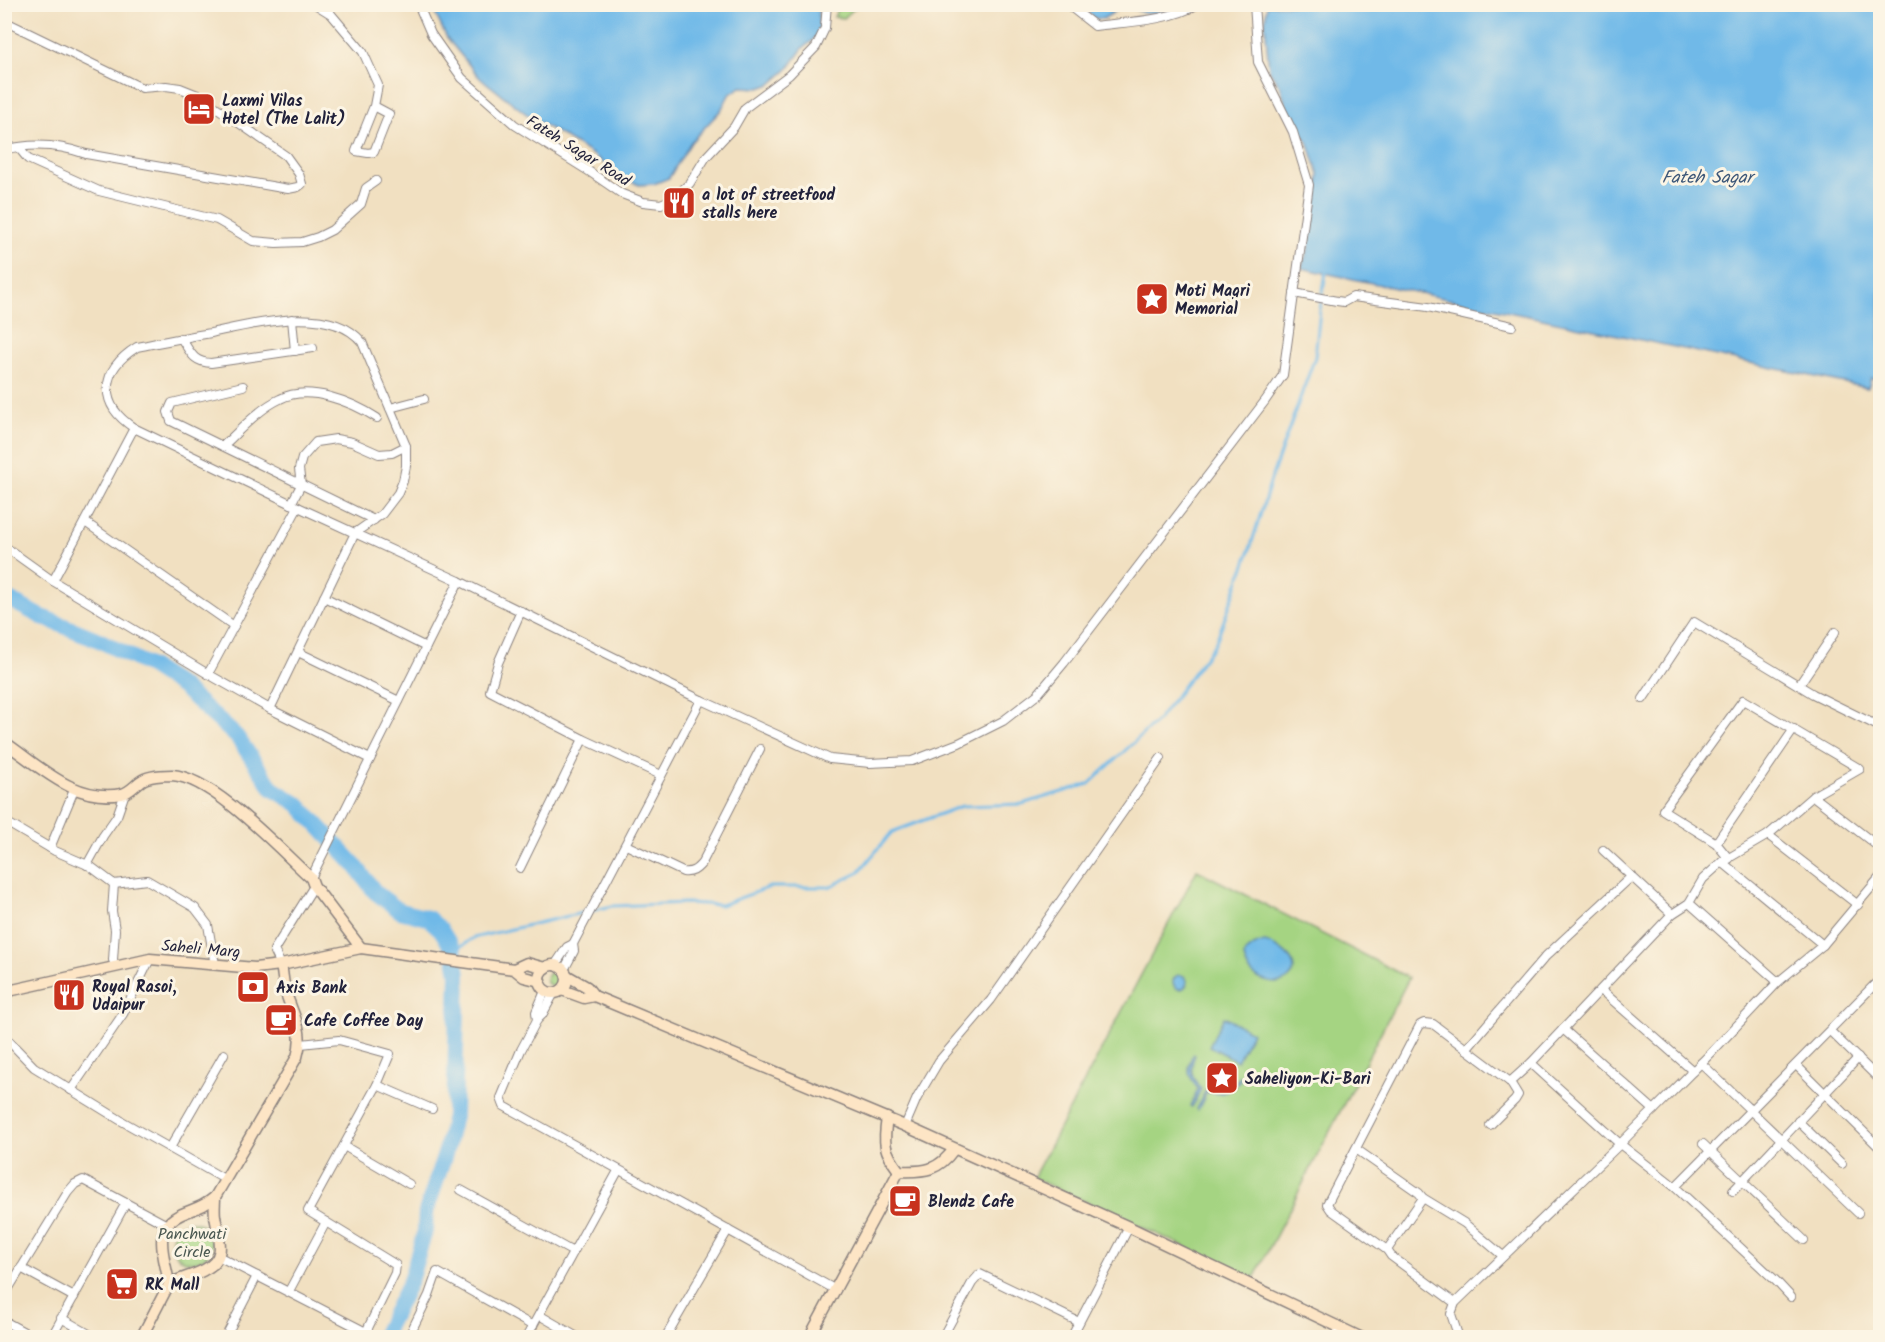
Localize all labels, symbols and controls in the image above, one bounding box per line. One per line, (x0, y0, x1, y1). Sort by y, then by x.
place label: Laxmi Vilas Hotel (The Lalit) (222, 89, 346, 132)
hotel icon: Laxmi Vilas Hotel (The Lalit) (181, 91, 217, 127)
street label: Fateh Sagar Road (521, 109, 636, 194)
water label: Fateh Sagar (1662, 164, 1756, 193)
place label: a lot of streetfood stalls here (702, 183, 836, 226)
restaurant icon: a lot of streetfood stalls here (661, 185, 697, 221)
place label: Moti Magri Memorial (1175, 279, 1251, 322)
place icon: Moti Magri Memorial (1134, 281, 1170, 317)
street label: Saheli Marg (160, 934, 241, 965)
bank icon: Axis Bank (235, 969, 271, 1005)
place label: Royal Rasoi, Udaipur (92, 975, 177, 1018)
place label: Axis Bank (276, 976, 347, 1001)
restaurant icon: Royal Rasoi, Udaipur (51, 977, 87, 1013)
cafe icon: Cafe Coffee Day (263, 1002, 299, 1038)
place label: Cafe Coffee Day (304, 1009, 424, 1034)
place icon: Saheliyon-Ki-Bari (1204, 1060, 1240, 1096)
place label: Saheliyon-Ki-Bari (1245, 1067, 1371, 1092)
cafe icon: Blendz Cafe (887, 1183, 923, 1219)
place label: Blendz Cafe (928, 1190, 1014, 1215)
park label: Panchwati Circle (158, 1222, 228, 1265)
supermarket icon: RK Mall (104, 1266, 140, 1302)
place label: RK Mall (145, 1273, 200, 1298)

